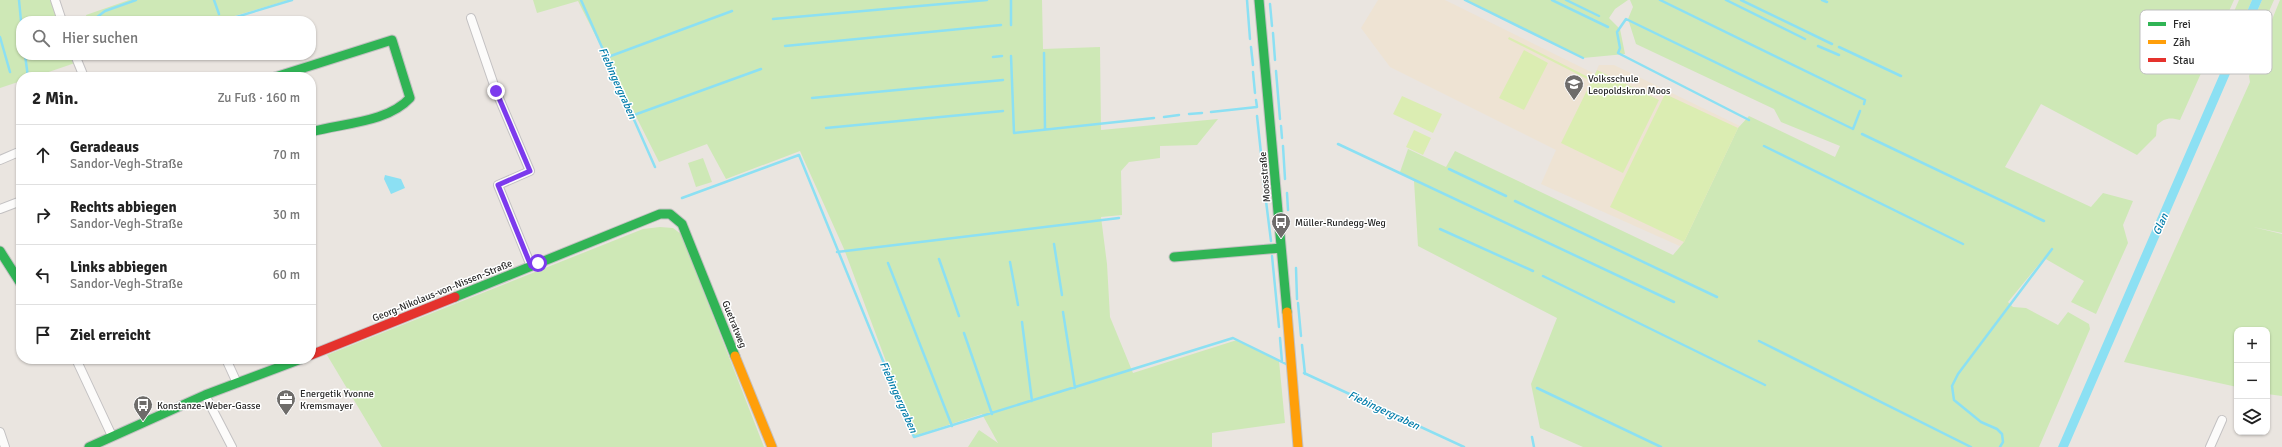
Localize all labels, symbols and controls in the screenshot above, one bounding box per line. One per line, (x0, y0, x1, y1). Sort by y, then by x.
legend (2140, 10, 2272, 74)
search box (16, 16, 316, 60)
text: Frei (2173, 18, 2191, 31)
icon: search (30, 27, 52, 49)
text: Hier suchen (62, 29, 138, 47)
text: Zäh (2173, 36, 2191, 49)
water label: Fiebingergraben (596, 45, 640, 122)
text: Stau (2173, 54, 2195, 67)
school or university icon: Volksschule Leopoldskron Moos (1563, 73, 1585, 101)
place label: Volksschule Leopoldskron Moos (1588, 73, 1671, 97)
route end (487, 82, 505, 100)
text: 2 Min. (32, 88, 78, 109)
text: Zu Fuß · 160 m (217, 90, 300, 106)
text: Geradeaus (70, 138, 139, 156)
icon: ahead (32, 144, 54, 166)
text: 70 m (273, 147, 300, 163)
street label: Moosstraße (1257, 151, 1273, 203)
text: Sandor-Vegh-Straße (70, 156, 183, 172)
text: Rechts abbiegen (70, 198, 177, 216)
icon: right (32, 204, 54, 226)
text: 30 m (273, 207, 300, 223)
bus stop icon: Müller-Rundegg-Weg (1270, 211, 1292, 239)
water label: Glan (2150, 211, 2171, 237)
text: Sandor-Vegh-Straße (70, 216, 183, 232)
place label: Müller-Rundegg-Weg (1295, 217, 1386, 229)
route start (529, 254, 547, 272)
street label: Georg-Nikolaus-von-Nissen-Straße (371, 257, 514, 325)
text: Links abbiegen (70, 258, 167, 276)
icon: left (32, 264, 54, 286)
text: 60 m (273, 267, 300, 283)
text: Sandor-Vegh-Straße (70, 276, 183, 292)
street label: Guetratweg (719, 299, 749, 350)
icon: arrive (32, 324, 54, 346)
text: Ziel erreicht (70, 326, 151, 344)
map controls (2234, 327, 2270, 435)
button: + (2234, 327, 2270, 363)
water label: Fiebingergraben (877, 359, 921, 436)
button: − (2234, 363, 2270, 399)
office icon: Energetik Yvonne Kremsmayer (275, 388, 297, 416)
place label: Energetik Yvonne Kremsmayer (300, 388, 374, 412)
water label: Fiebingergraben (1346, 388, 1422, 433)
bus stop icon: Konstanze-Weber-Gasse (132, 394, 154, 422)
button: layers (2234, 399, 2270, 435)
place label: Konstanze-Weber-Gasse (157, 400, 261, 412)

